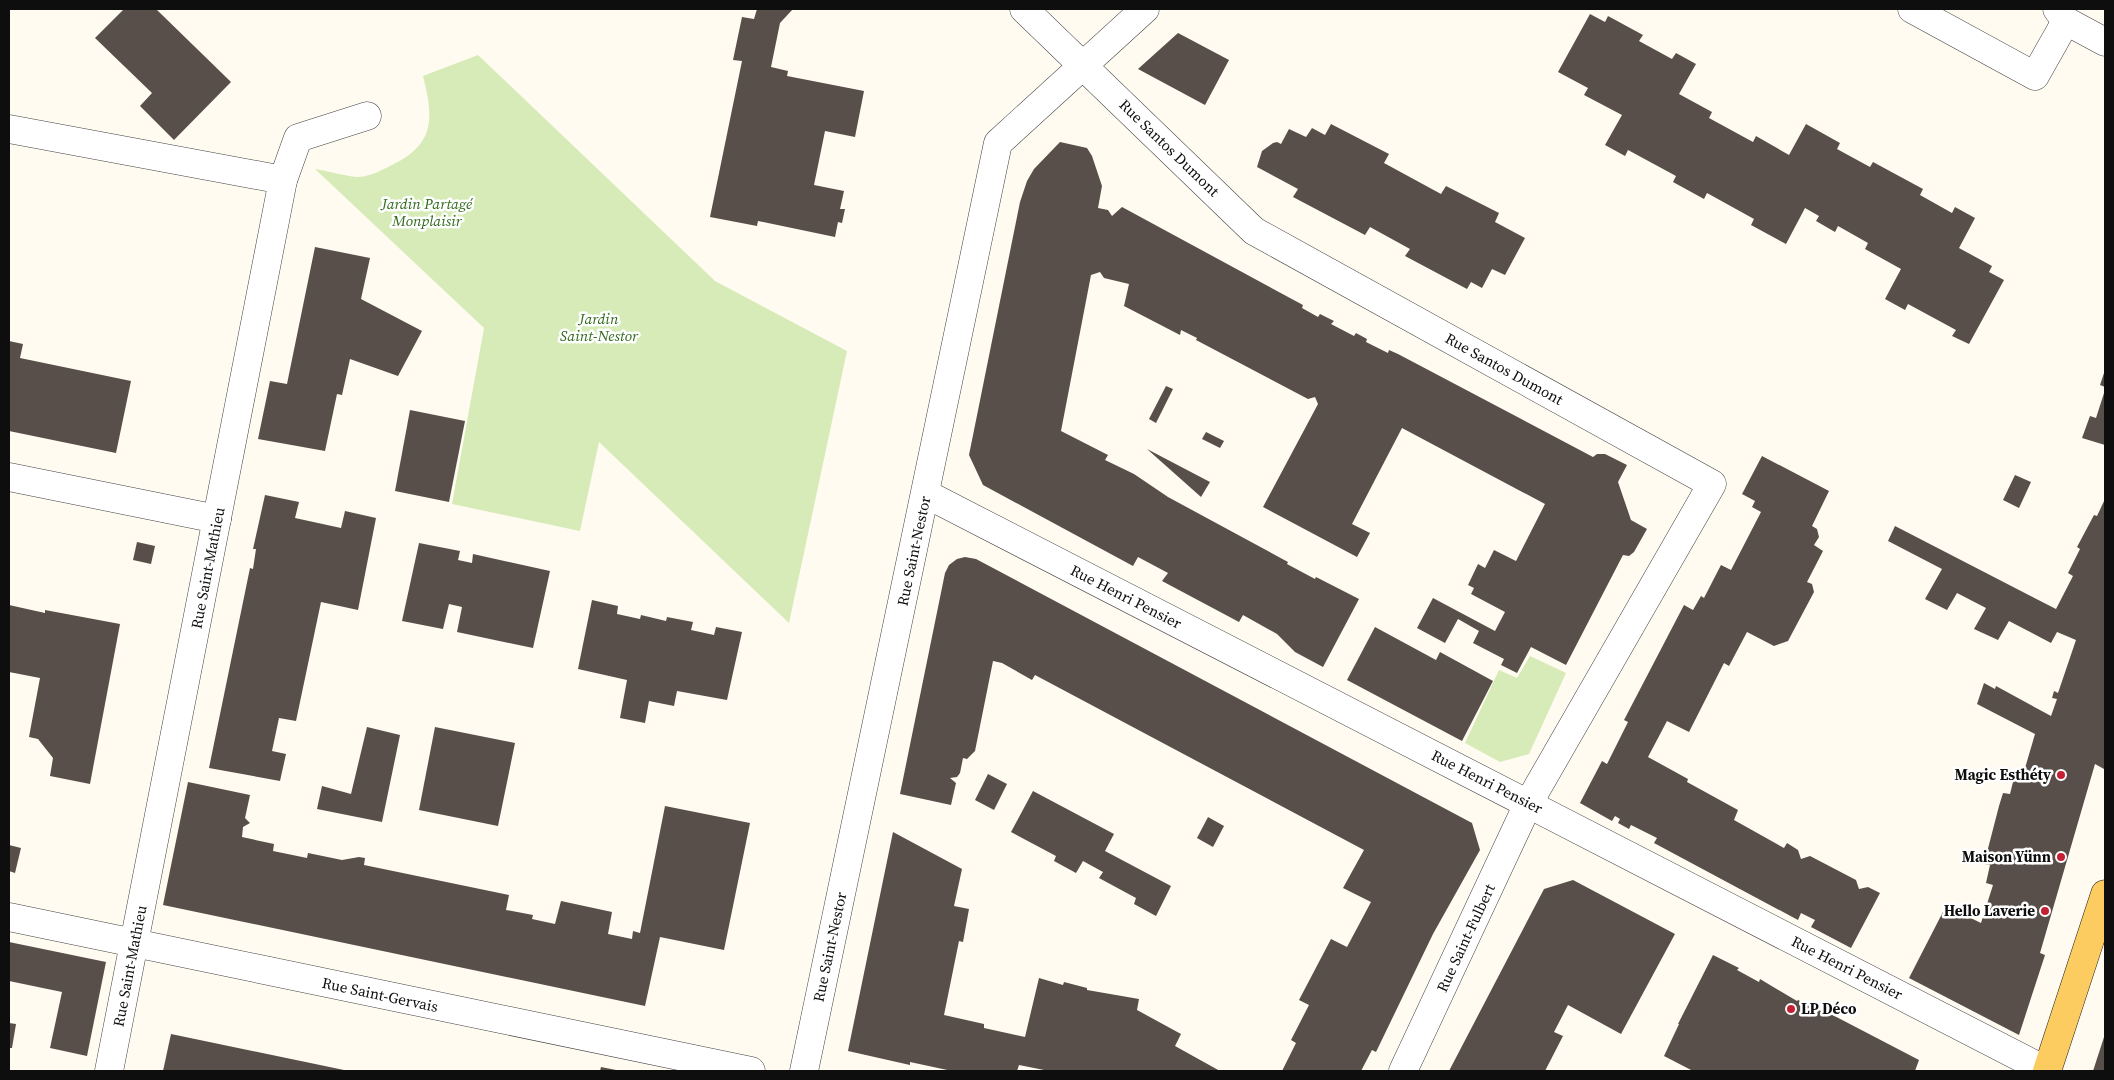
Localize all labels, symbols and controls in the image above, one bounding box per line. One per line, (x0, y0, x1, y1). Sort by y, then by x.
street label: Rue Santos Dumont (1115, 94, 1224, 201)
park label: Jardin Partagé Monplaisir (380, 193, 473, 231)
park label: Jardin Saint-Nestor (560, 308, 639, 346)
street label: Rue Santos Dumont (1442, 327, 1567, 410)
street label: Rue Saint-Nestor (892, 493, 936, 608)
street label: Rue Saint-Mathieu (185, 505, 230, 630)
street label: Rue Henri Pensier (1067, 559, 1186, 634)
street label: Rue Henri Pensier (1428, 744, 1547, 819)
place label: Magic Esthéty (1955, 764, 2051, 785)
marker: Magic Esthéty (2055, 769, 2067, 781)
place label: Maison Yünn (1962, 846, 2051, 867)
marker: Maison Yünn (2055, 851, 2067, 863)
street label: Rue Saint-Fulbert (1431, 880, 1500, 995)
street label: Rue Saint-Nestor (808, 889, 852, 1004)
place label: Hello Laverie (1944, 900, 2035, 921)
street label: Rue Saint-Mathieu (107, 903, 152, 1028)
marker: Hello Laverie (2039, 905, 2051, 917)
street label: Rue Henri Pensier (1788, 930, 1907, 1005)
street label: Rue Saint-Gervais (320, 972, 440, 1017)
place label: LP Déco (1801, 998, 1857, 1019)
marker: LP Déco (1785, 1003, 1797, 1015)

